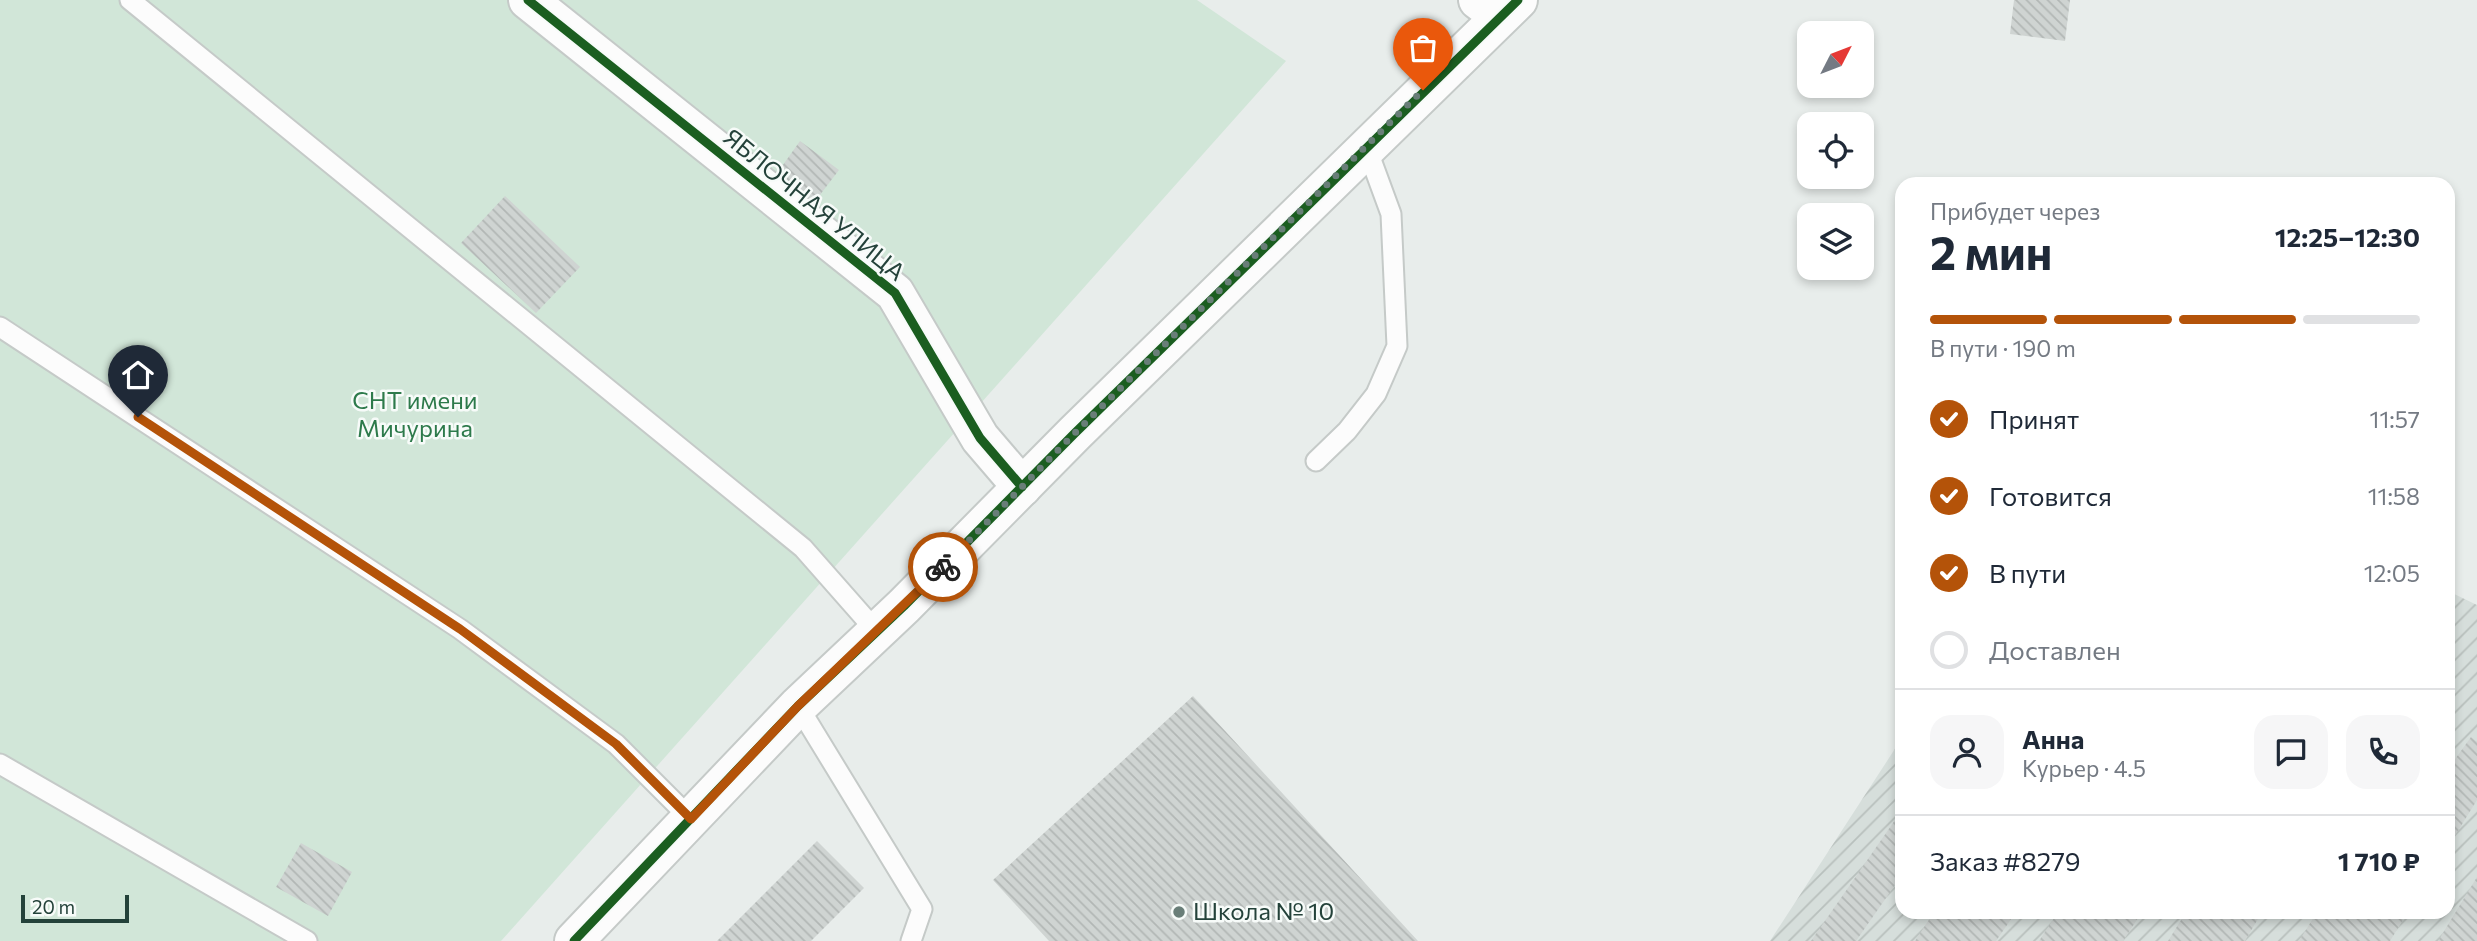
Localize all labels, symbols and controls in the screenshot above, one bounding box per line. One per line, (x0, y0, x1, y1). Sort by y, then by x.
pin (1393, 18, 1453, 90)
north arrow (1797, 21, 1874, 98)
map controls (1797, 21, 1874, 280)
icon: bag (1404, 29, 1442, 67)
button: locate (1797, 112, 1874, 189)
street label: ЯБЛОЧНАЯ УЛИЦА (718, 122, 912, 286)
text: Прибудет через (1930, 197, 2100, 225)
button: layers (1797, 203, 1874, 280)
text: 12:25–12:30 (2275, 221, 2420, 252)
text: 2 мин (1930, 223, 2052, 279)
text: В пути · 190 m (1930, 334, 2076, 362)
pin (108, 345, 168, 417)
icon: home (119, 356, 157, 394)
park label: СНТ имени Мичурина (352, 385, 478, 442)
icon: check (1930, 400, 1968, 438)
text: Принят (1989, 403, 2079, 434)
text: 11:57 (2370, 405, 2420, 433)
icon: check (1930, 477, 1968, 515)
text: Готовится (1989, 480, 2112, 511)
text: 11:58 (2368, 482, 2420, 510)
courier (908, 532, 978, 602)
icon: bike (924, 548, 962, 586)
icon: check (1930, 554, 1968, 592)
text: В пути (1989, 557, 2066, 588)
text: 12:05 (2364, 559, 2420, 587)
text: Доставлен (1989, 634, 2121, 665)
button: person (1930, 715, 2004, 789)
button: chat (2254, 715, 2328, 789)
button: phone (2346, 715, 2420, 789)
text: Анна (2022, 723, 2084, 754)
text: Курьер · 4.5 (2022, 754, 2146, 782)
text: Заказ #8279 (1930, 845, 2081, 876)
text: 1 710 ₽ (2338, 845, 2420, 876)
scale bar (21, 892, 130, 924)
text: 20 m (32, 895, 75, 918)
place label: Школа № 10 (1193, 896, 1334, 925)
marker: Школа № 10 (1171, 904, 1187, 920)

